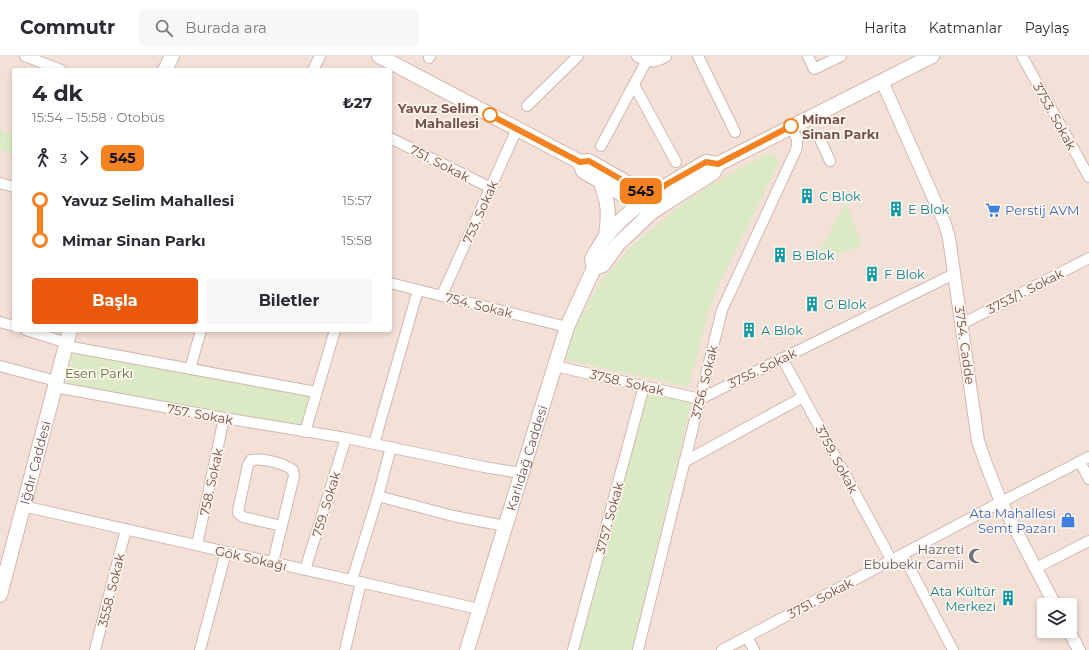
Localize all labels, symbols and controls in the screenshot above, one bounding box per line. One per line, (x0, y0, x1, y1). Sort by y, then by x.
search box (139, 10, 419, 46)
text: Commutr (20, 16, 115, 39)
icon: search (153, 17, 175, 39)
text: Burada ara (185, 18, 267, 37)
text: Harita (864, 19, 907, 37)
text: Katmanlar (929, 19, 1003, 37)
text: Paylaş (1025, 19, 1069, 37)
street label: 3753. Sokak (1030, 79, 1080, 153)
text: 4 dk (32, 80, 83, 107)
text: ₺27 (343, 93, 372, 112)
place label: Yavuz Selim Mahallesi (397, 100, 479, 131)
marker: Yavuz Selim Mahallesi (482, 107, 498, 123)
text: 15:54 – 15:58 · Otobüs (32, 109, 165, 125)
place label: Mimar Sinan Parkı (802, 111, 879, 142)
marker: Mimar Sinan Parkı (783, 118, 799, 134)
street label: 751. Sokak (407, 141, 473, 185)
icon: walk (32, 147, 54, 169)
icon: forward (73, 147, 95, 169)
text: 545 (109, 149, 136, 167)
text: 3 (60, 150, 67, 166)
street label: 753. Sokak (459, 178, 501, 246)
line badge: 545 (618, 178, 664, 204)
text: 545 (628, 182, 654, 200)
building icon: C Blok (798, 187, 816, 205)
place label: C Blok (819, 188, 861, 204)
text: Yavuz Selim Mahallesi (62, 191, 234, 210)
text: 15:57 (342, 192, 372, 208)
building icon: E Blok (887, 200, 905, 218)
place label: E Blok (908, 201, 950, 217)
supermarket icon: Perstij AVM (984, 201, 1002, 219)
place label: Perstij AVM (1005, 202, 1079, 218)
text: Mimar Sinan Parkı (62, 231, 206, 250)
text: 15:58 (342, 232, 372, 248)
building icon: B Blok (771, 246, 789, 264)
place label: B Blok (792, 247, 835, 263)
building icon: F Blok (863, 265, 881, 283)
street label: 3753/1. Sokak (984, 265, 1066, 317)
place label: F Blok (884, 266, 925, 282)
button: Başla (32, 278, 198, 324)
button: Biletler (206, 278, 372, 324)
street label: 754. Sokak (444, 289, 515, 321)
building icon: G Blok (803, 295, 821, 313)
place label: G Blok (824, 296, 867, 312)
street label: 3754. Cadde (952, 305, 978, 385)
building icon: A Blok (740, 321, 758, 339)
place label: A Blok (761, 322, 803, 338)
street label: 3756. Sokak (687, 343, 721, 421)
street label: 3755. Sokak (725, 344, 799, 392)
park label: Esen Parkı (65, 365, 133, 381)
street label: 3758. Sokak (588, 366, 666, 398)
street label: 757. Sokak (166, 400, 235, 428)
street label: Karlıdağ Caddesi (503, 403, 550, 513)
street label: Iğdır Caddesi (16, 419, 54, 506)
street label: 3759. Sokak (812, 422, 862, 496)
street label: 758. Sokak (196, 447, 226, 517)
street label: 759. Sokak (308, 469, 344, 539)
street label: 3757. Sokak (592, 480, 626, 556)
place label: Ata Mahallesi Semt Pazarı (969, 505, 1056, 536)
shop icon: Ata Mahallesi Semt Pazarı (1059, 511, 1077, 529)
place label: Hazreti Ebubekir Camii (864, 541, 964, 572)
street label: Gök Sokağı (214, 542, 288, 574)
mosque icon: Hazreti Ebubekir Camii (967, 547, 985, 565)
street label: 3558. Sokak (94, 551, 128, 629)
street label: 3751. Sokak (784, 574, 856, 622)
place label: Ata Kültür Merkezi (930, 583, 996, 614)
building icon: Ata Kültür Merkezi (999, 589, 1017, 607)
map controls (1037, 598, 1077, 638)
button: layers (1037, 598, 1077, 638)

